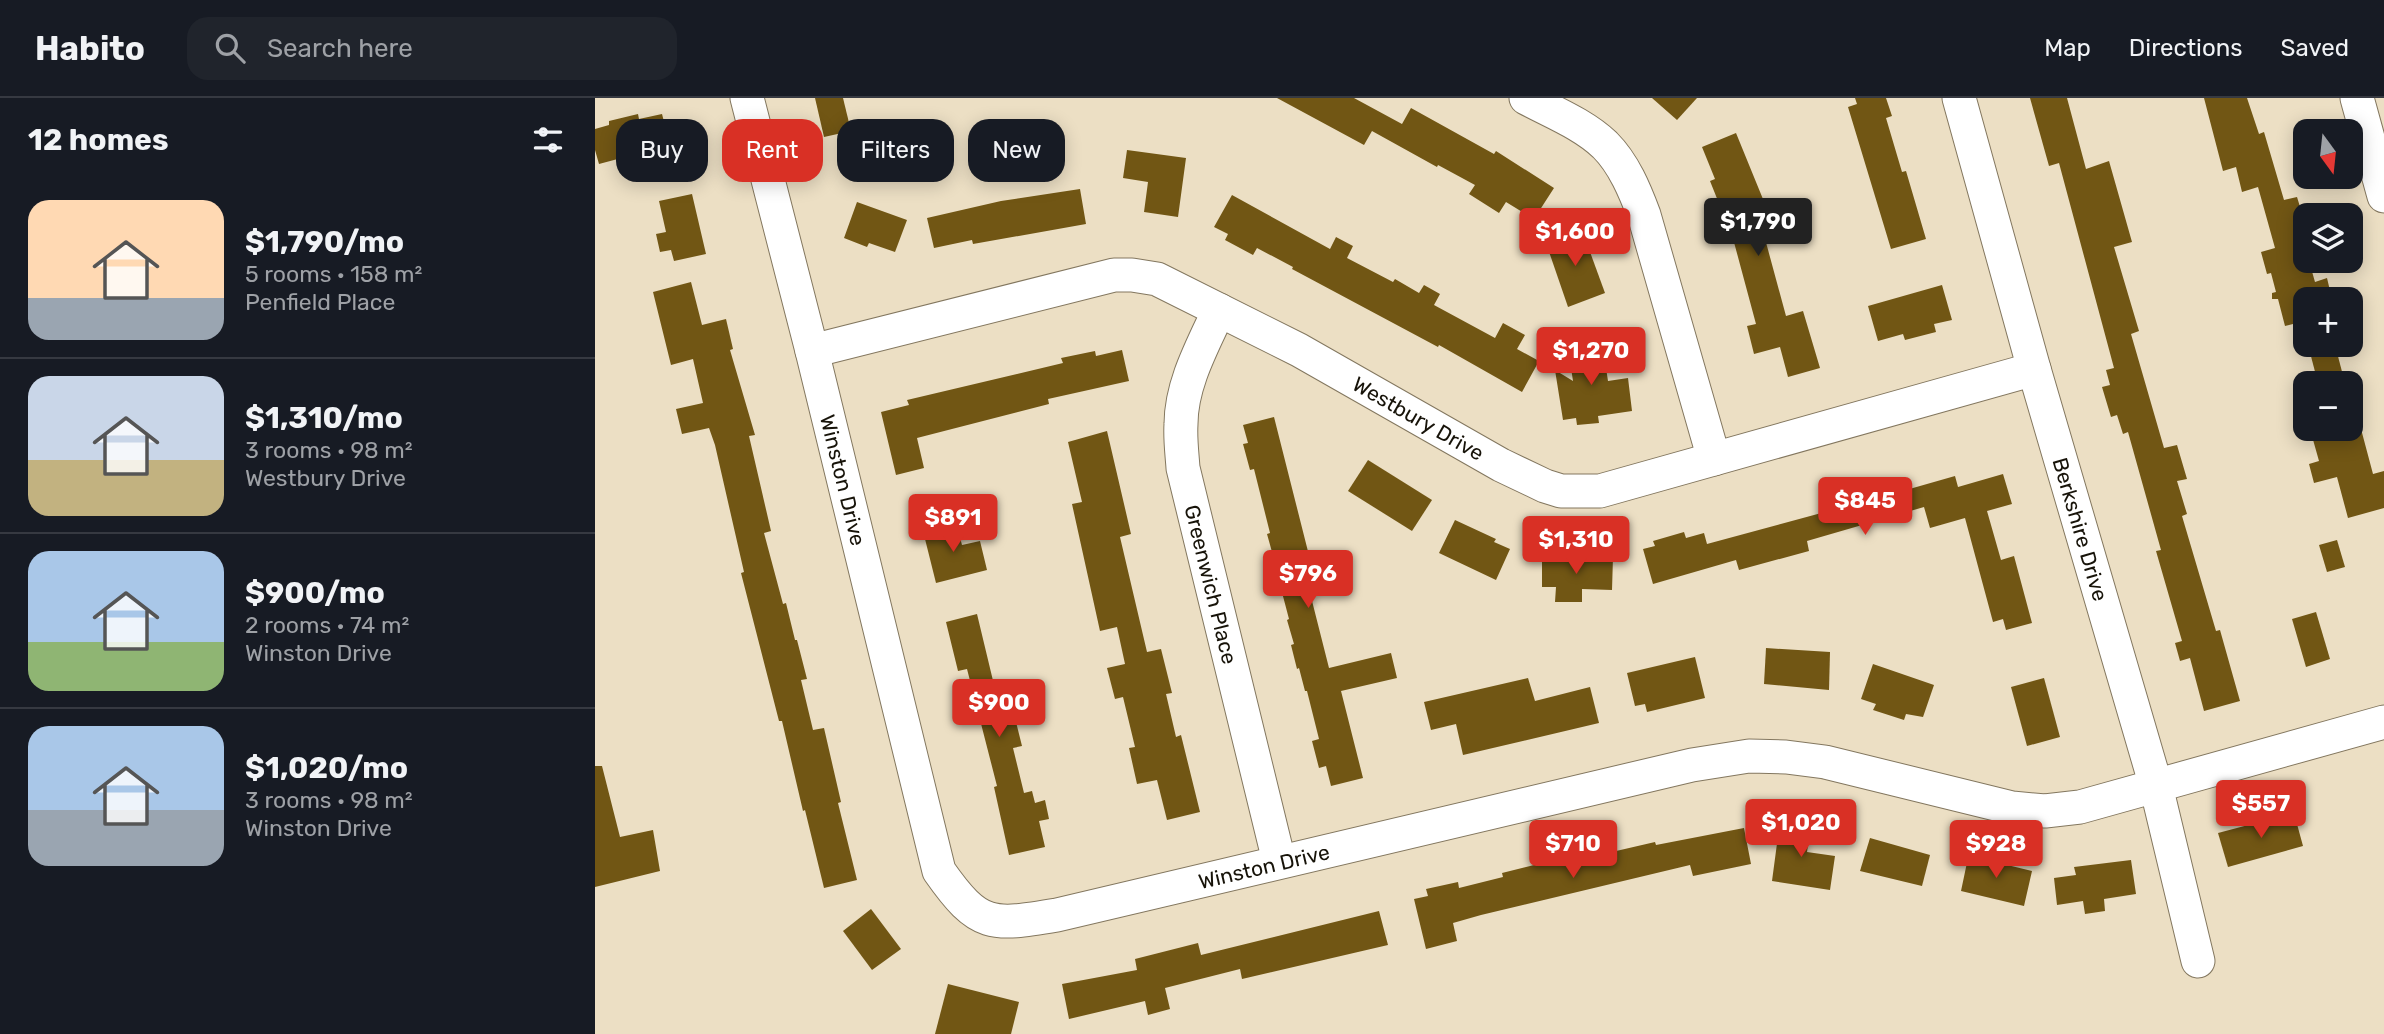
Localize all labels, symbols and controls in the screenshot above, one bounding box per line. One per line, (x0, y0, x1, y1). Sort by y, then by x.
search box (187, 17, 677, 80)
text: Habito (35, 29, 145, 68)
icon: search (211, 29, 249, 67)
text: Search here (267, 33, 413, 64)
text: Map (2044, 34, 2091, 62)
text: Directions (2129, 34, 2242, 62)
text: Saved (2280, 34, 2349, 62)
chip: Buy (616, 119, 708, 182)
chip: Rent (722, 119, 823, 182)
chip: Filters (837, 119, 954, 182)
chip: New (968, 119, 1065, 182)
north arrow (2293, 119, 2363, 189)
map controls (2293, 119, 2363, 441)
icon: filters (529, 121, 567, 159)
text: 12 homes (28, 122, 169, 158)
pin: $1,790 (1701, 198, 1815, 258)
button: layers (2293, 203, 2363, 273)
text: $1,790 (1720, 207, 1796, 235)
pin: $1,600 (1518, 208, 1632, 268)
text: $1,600 (1535, 217, 1615, 245)
text: $1,790/mo (245, 224, 404, 260)
icon: home (84, 228, 168, 312)
text: 5 rooms · 158 m² (245, 260, 422, 288)
button: + (2293, 287, 2363, 357)
text: Penfield Place (245, 288, 395, 316)
pin: $1,270 (1534, 328, 1648, 387)
text: $1,270 (1553, 336, 1629, 364)
street label: Westbury Drive (1348, 371, 1489, 465)
button: − (2293, 371, 2363, 441)
text: $1,310/mo (245, 400, 403, 436)
icon: home (84, 404, 168, 488)
street label: Winston Drive (815, 412, 872, 548)
text: 3 rooms · 98 m² (245, 436, 413, 464)
street label: Berkshire Drive (2048, 454, 2114, 604)
text: Westbury Drive (245, 464, 406, 492)
pin: $845 (1824, 478, 1906, 537)
text: $845 (1834, 486, 1896, 514)
pin: $891 (912, 494, 994, 554)
street label: Greenwich Place (1180, 502, 1243, 667)
text: $891 (924, 503, 982, 531)
pin: $1,310 (1519, 517, 1633, 576)
text: $1,310 (1538, 525, 1614, 553)
pin: $796 (1267, 550, 1349, 610)
text: $796 (1279, 559, 1337, 587)
text: $900/mo (245, 575, 385, 611)
icon: home (84, 579, 168, 663)
text: 2 rooms · 74 m² (245, 611, 409, 639)
text: Winston Drive (245, 639, 392, 667)
pin: $900 (958, 680, 1040, 739)
text: $900 (968, 688, 1030, 716)
text: $1,020/mo (245, 750, 408, 786)
icon: home (84, 754, 168, 838)
pin: $557 (2220, 780, 2302, 840)
text: 3 rooms · 98 m² (245, 786, 413, 814)
text: $557 (2232, 789, 2290, 817)
pin: $1,020 (1744, 800, 1858, 859)
text: $1,020 (1761, 808, 1841, 836)
text: Winston Drive (245, 814, 392, 842)
pin: $710 (1532, 820, 1614, 880)
pin: $928 (1955, 820, 2037, 880)
text: $710 (1545, 829, 1601, 857)
text: $928 (1966, 829, 2026, 857)
street label: Winston Drive (1196, 839, 1332, 894)

